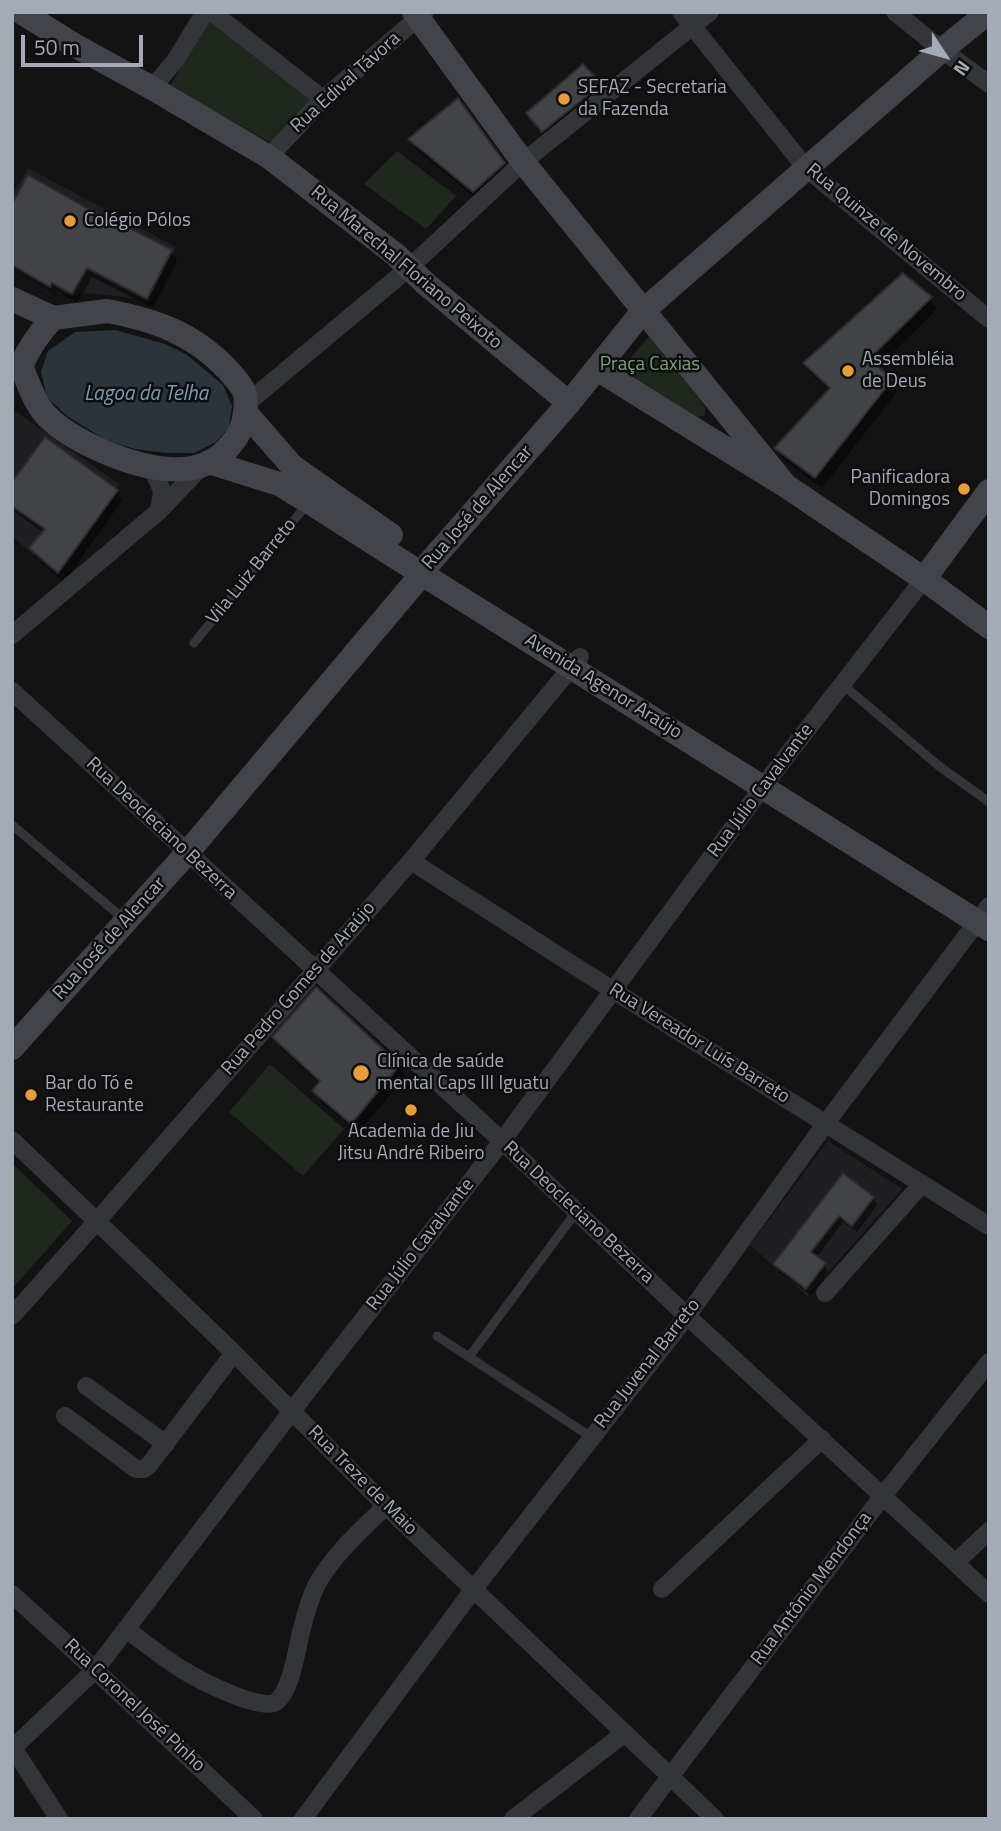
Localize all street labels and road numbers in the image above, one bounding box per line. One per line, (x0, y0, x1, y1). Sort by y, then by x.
street label: Rua Edival Távora (286, 28, 406, 138)
street label: Rua Quinze de Novembro (801, 159, 971, 307)
street label: Rua Marechal Floriano Peixoto (306, 181, 506, 355)
street label: Rua José de Alencar (418, 441, 538, 575)
street label: Vila Luiz Barreto (202, 514, 302, 630)
street label: Avenida Agenor Araújo (520, 629, 686, 745)
street label: Rua Júlio Cavalvante (703, 720, 819, 862)
street label: Rua Deocleciano Bezerra (81, 753, 241, 905)
street label: Rua José de Alencar (49, 873, 171, 1005)
street label: Rua Pedro Gomes de Araújo (217, 898, 381, 1080)
street label: Rua Vereador Luís Barreto (605, 979, 793, 1109)
street label: Rua Deocleciano Bezerra (498, 1137, 658, 1289)
street label: Rua Júlio Cavalvante (362, 1174, 480, 1316)
street label: Rua Juvenal Barreto (590, 1295, 706, 1433)
street label: Rua Treze de Maio (302, 1421, 422, 1541)
street label: Rua Antônio Mendonça (747, 1508, 877, 1670)
street label: Rua Coronel José Pinho (59, 1635, 209, 1777)

